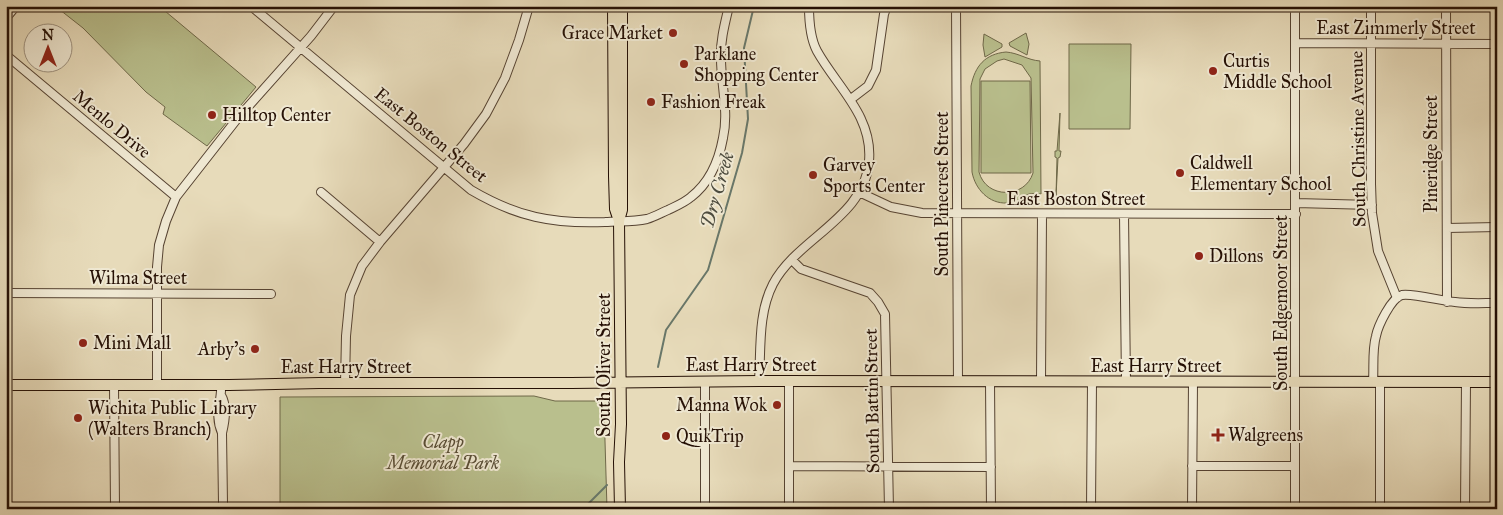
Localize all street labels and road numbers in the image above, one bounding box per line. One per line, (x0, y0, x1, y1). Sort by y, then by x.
street label: East Zimmerly Street (1316, 17, 1476, 39)
street label: South Christine Avenue (1345, 51, 1371, 227)
street label: East Boston Street (370, 83, 492, 188)
street label: Menlo Drive (69, 85, 155, 163)
street label: Pineridge Street (1420, 95, 1443, 213)
street label: South Pinecrest Street (931, 111, 953, 277)
street label: East Boston Street (1007, 188, 1146, 210)
street label: South Edgemoor Street (1270, 214, 1293, 391)
street label: Wilma Street (89, 267, 188, 289)
street label: South Oliver Street (593, 292, 615, 437)
street label: South Battin Street (860, 328, 884, 474)
street label: East Harry Street (685, 354, 817, 376)
street label: East Harry Street (1090, 355, 1222, 377)
street label: East Harry Street (280, 356, 412, 378)

